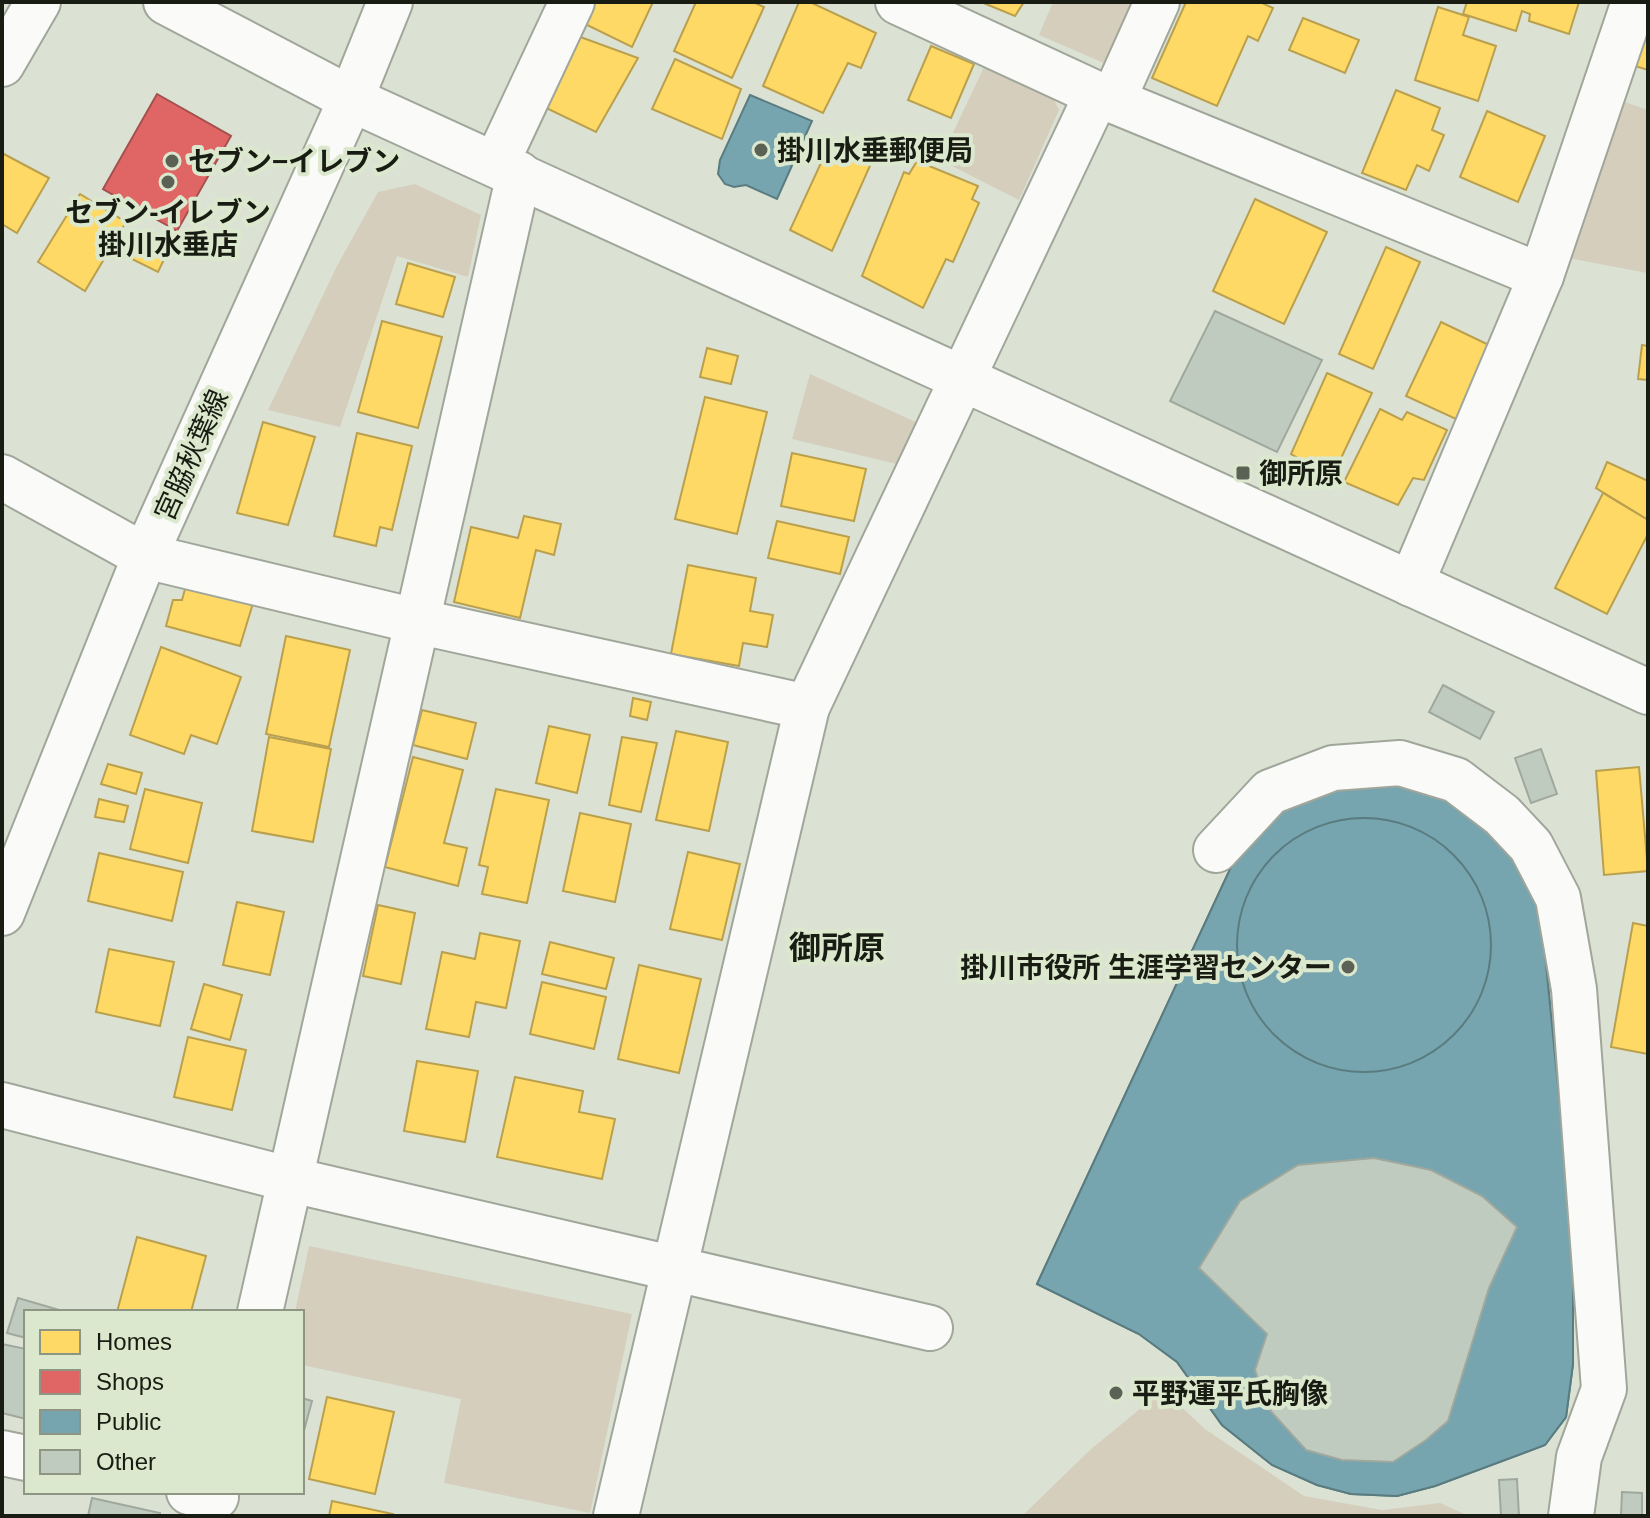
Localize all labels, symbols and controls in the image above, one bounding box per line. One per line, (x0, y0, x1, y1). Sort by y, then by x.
place label: 掛川水垂郵便局 (777, 135, 973, 166)
marker: 掛川水垂郵便局 (752, 141, 770, 159)
place label: セブン−イレブン (188, 146, 400, 177)
marker: セブン−イレブン (163, 152, 181, 170)
marker: セブン-イレブン 掛川水垂店 (159, 173, 177, 191)
place label: セブン-イレブン 掛川水垂店 (65, 197, 271, 260)
street label: 宮脇秋葉線 (149, 385, 234, 525)
place label: 御所原 (1259, 458, 1343, 489)
marker: 御所原 (1234, 464, 1252, 482)
district label: 御所原 (789, 930, 885, 966)
place label: 掛川市役所 生涯学習センター (960, 952, 1332, 983)
marker: 掛川市役所 生涯学習センター (1339, 958, 1357, 976)
legend (24, 1310, 304, 1494)
text: Homes (96, 1328, 172, 1355)
text: Shops (96, 1368, 164, 1395)
place label: 平野運平氏胸像 (1132, 1378, 1328, 1409)
marker: 平野運平氏胸像 (1107, 1384, 1125, 1402)
text: Public (96, 1408, 161, 1435)
text: Other (96, 1448, 156, 1475)

